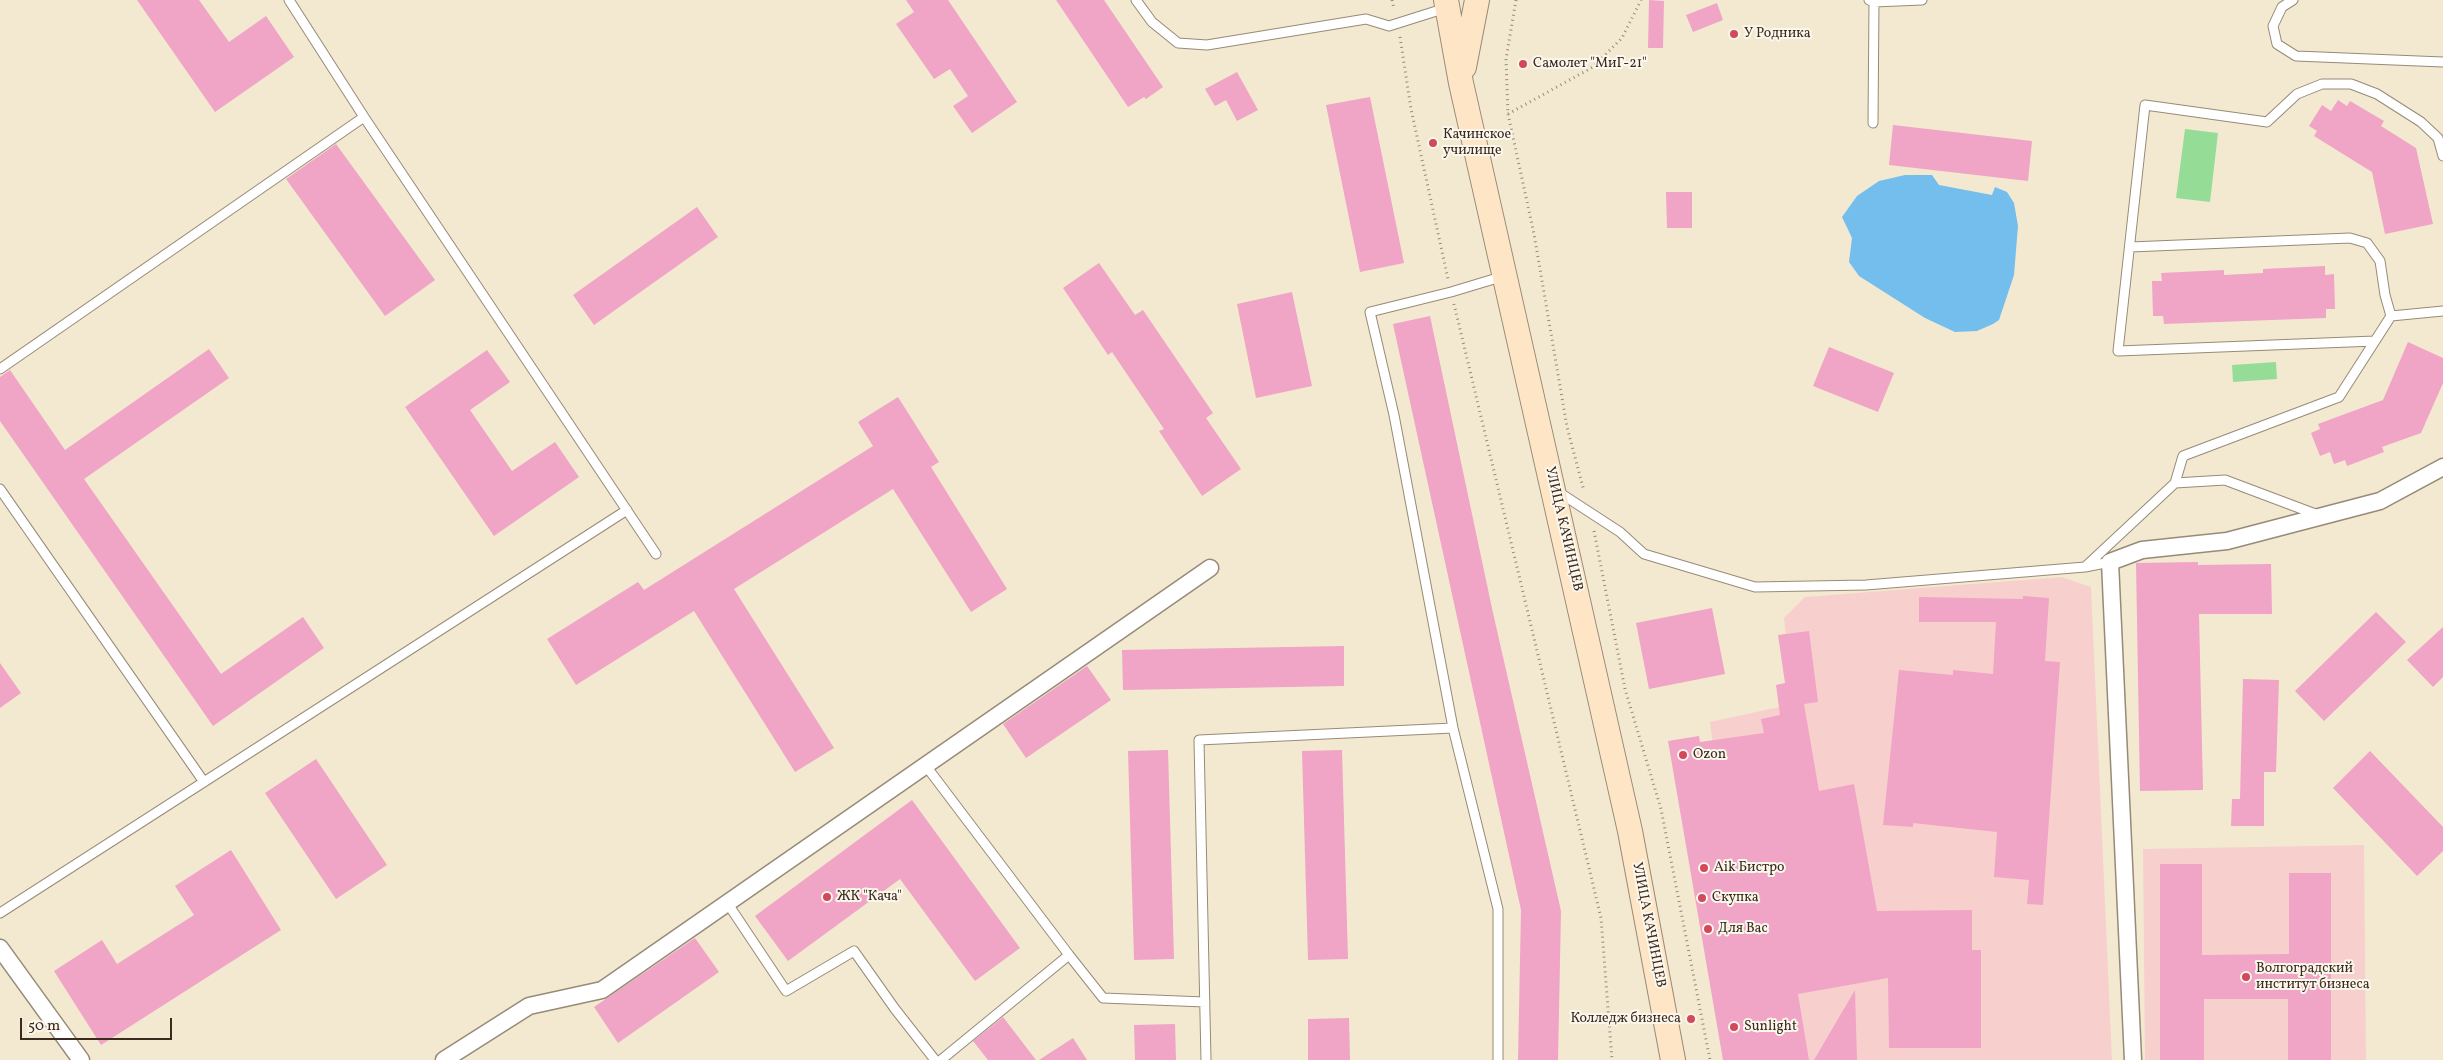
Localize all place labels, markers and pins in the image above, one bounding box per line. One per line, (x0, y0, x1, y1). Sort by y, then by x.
place label: У Родника (1744, 26, 1811, 42)
marker: У Родника (1728, 28, 1740, 40)
place label: Самолет "МиГ-21" (1533, 56, 1647, 72)
marker: Самолет "МиГ-21" (1517, 58, 1529, 70)
place label: Качинское училище (1443, 127, 1511, 160)
marker: Качинское училище (1427, 137, 1439, 149)
place label: Ozon (1693, 747, 1726, 763)
marker: Ozon (1677, 749, 1689, 761)
place label: Aik Бистро (1714, 860, 1784, 876)
marker: Aik Бистро (1698, 862, 1710, 874)
place label: ЖК "Кача" (837, 889, 902, 905)
place label: Скупка (1712, 890, 1759, 906)
marker: ЖК "Кача" (821, 891, 833, 903)
marker: Скупка (1696, 892, 1708, 904)
place label: Для Вас (1718, 921, 1768, 937)
marker: Для Вас (1702, 923, 1714, 935)
place label: Волгоградский институт бизнеса (2256, 961, 2370, 994)
marker: Волгоградский институт бизнеса (2240, 971, 2252, 983)
place label: Колледж бизнеса (1570, 1011, 1681, 1027)
marker: Колледж бизнеса (1685, 1013, 1697, 1025)
place label: Sunlight (1744, 1019, 1797, 1035)
marker: Sunlight (1728, 1021, 1740, 1033)

